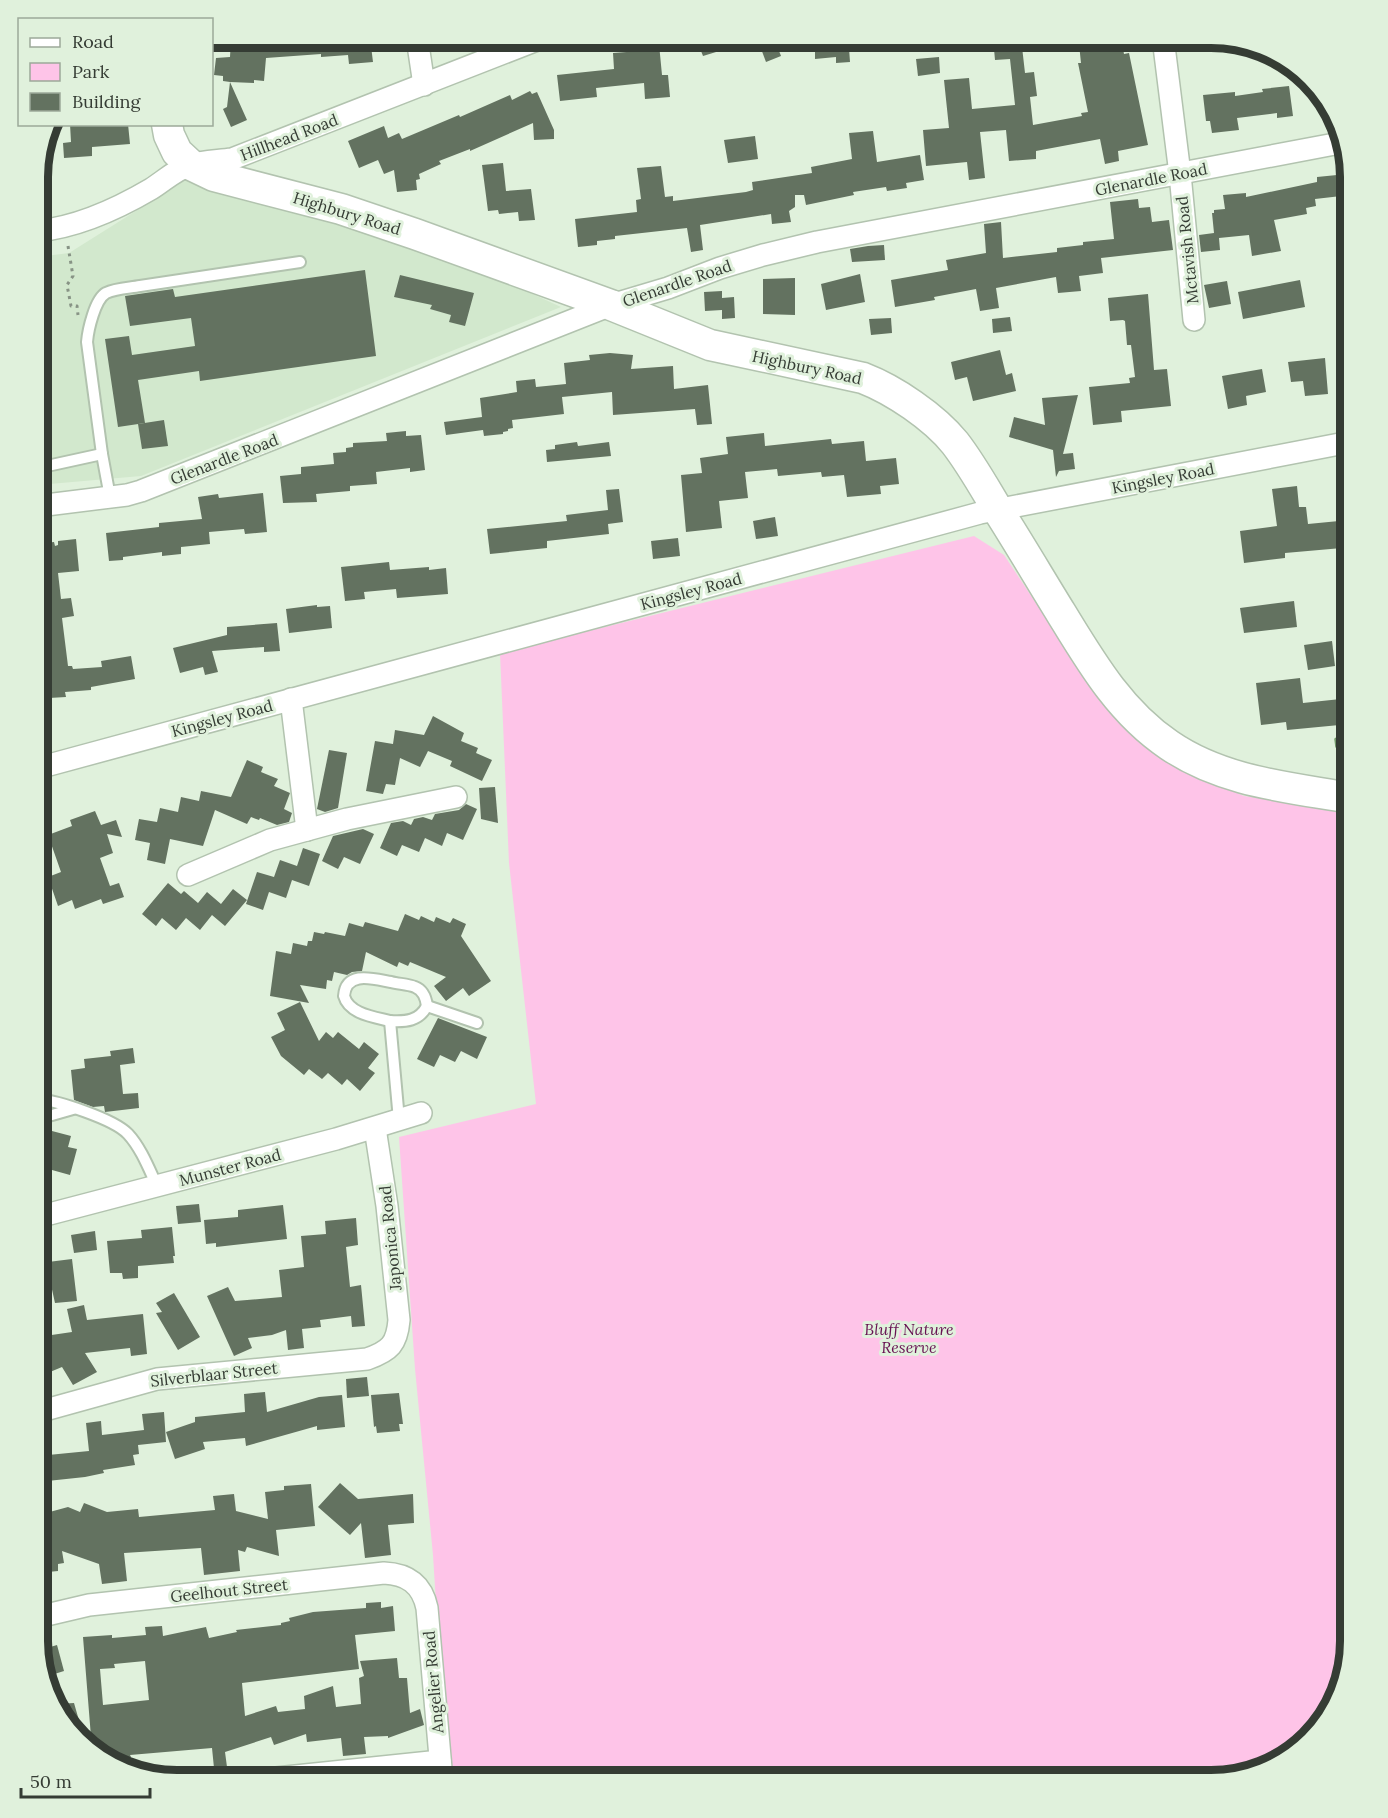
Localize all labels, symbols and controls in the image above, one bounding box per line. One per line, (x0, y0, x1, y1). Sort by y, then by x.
legend (18, 18, 213, 126)
text: Road (72, 30, 114, 53)
text: Park (72, 60, 110, 83)
text: Building (72, 90, 142, 113)
street label: Hillhead Road (237, 109, 341, 165)
street label: Glenardle Road (1093, 158, 1209, 200)
street label: Highbury Road (291, 187, 404, 239)
street label: Mctavish Road (1171, 195, 1203, 305)
street label: Glenardle Road (620, 255, 735, 311)
street label: Highbury Road (750, 346, 864, 388)
street label: Glenardle Road (167, 429, 281, 489)
street label: Kingsley Road (1110, 458, 1216, 498)
street label: Kingsley Road (638, 568, 744, 614)
street label: Kingsley Road (169, 695, 275, 741)
street label: Munster Road (177, 1144, 283, 1190)
street label: Japonica Road (375, 1184, 406, 1292)
park label: Bluff Nature Reserve (864, 1319, 954, 1357)
street label: Silverblaar Street (149, 1357, 279, 1391)
street label: Geelhout Street (169, 1574, 290, 1606)
street label: Angelier Road (419, 1629, 448, 1735)
scale bar (21, 1761, 150, 1799)
text: 50 m (30, 1770, 72, 1793)

